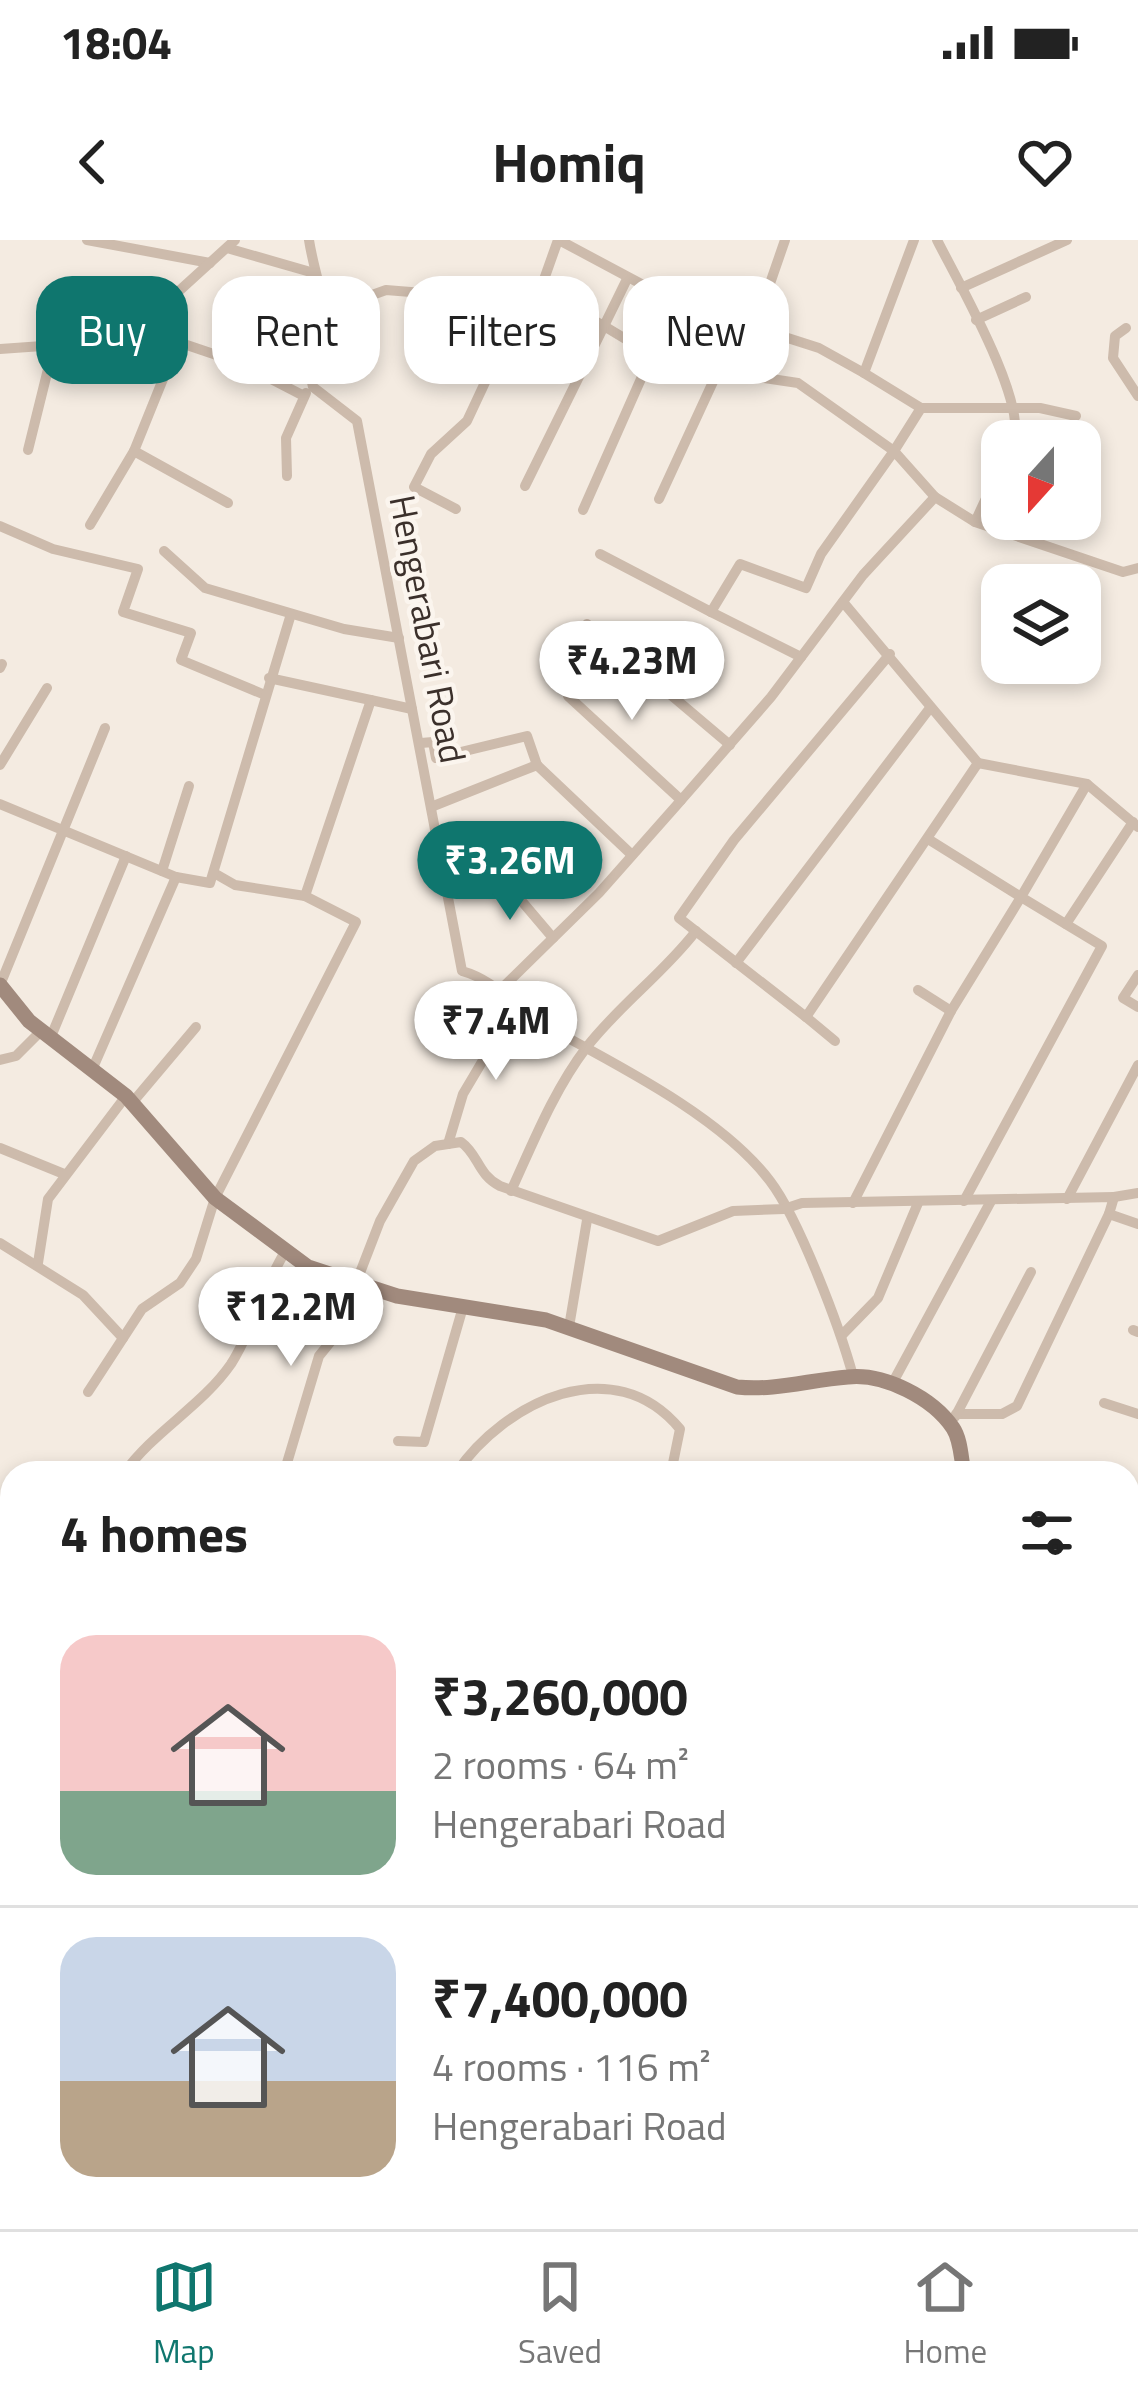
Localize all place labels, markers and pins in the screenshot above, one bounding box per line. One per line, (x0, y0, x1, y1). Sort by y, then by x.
pin: ₹4.23M (534, 621, 730, 723)
pin: ₹3.26M (412, 821, 608, 923)
pin: ₹7.4M (412, 981, 580, 1083)
pin: ₹12.2M (193, 1267, 389, 1369)

